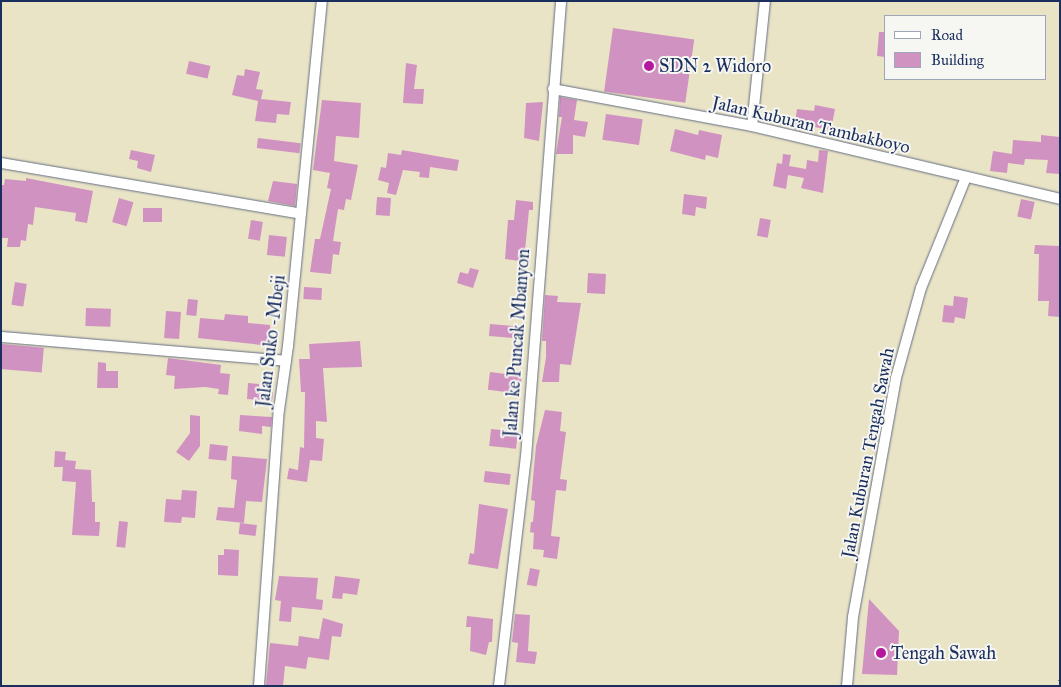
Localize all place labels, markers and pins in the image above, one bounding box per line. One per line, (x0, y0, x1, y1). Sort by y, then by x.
place label: SDN 2 Widoro (659, 55, 771, 77)
marker: SDN 2 Widoro (643, 60, 655, 72)
place label: Tengah Sawah (891, 642, 996, 664)
marker: Tengah Sawah (875, 647, 887, 659)

